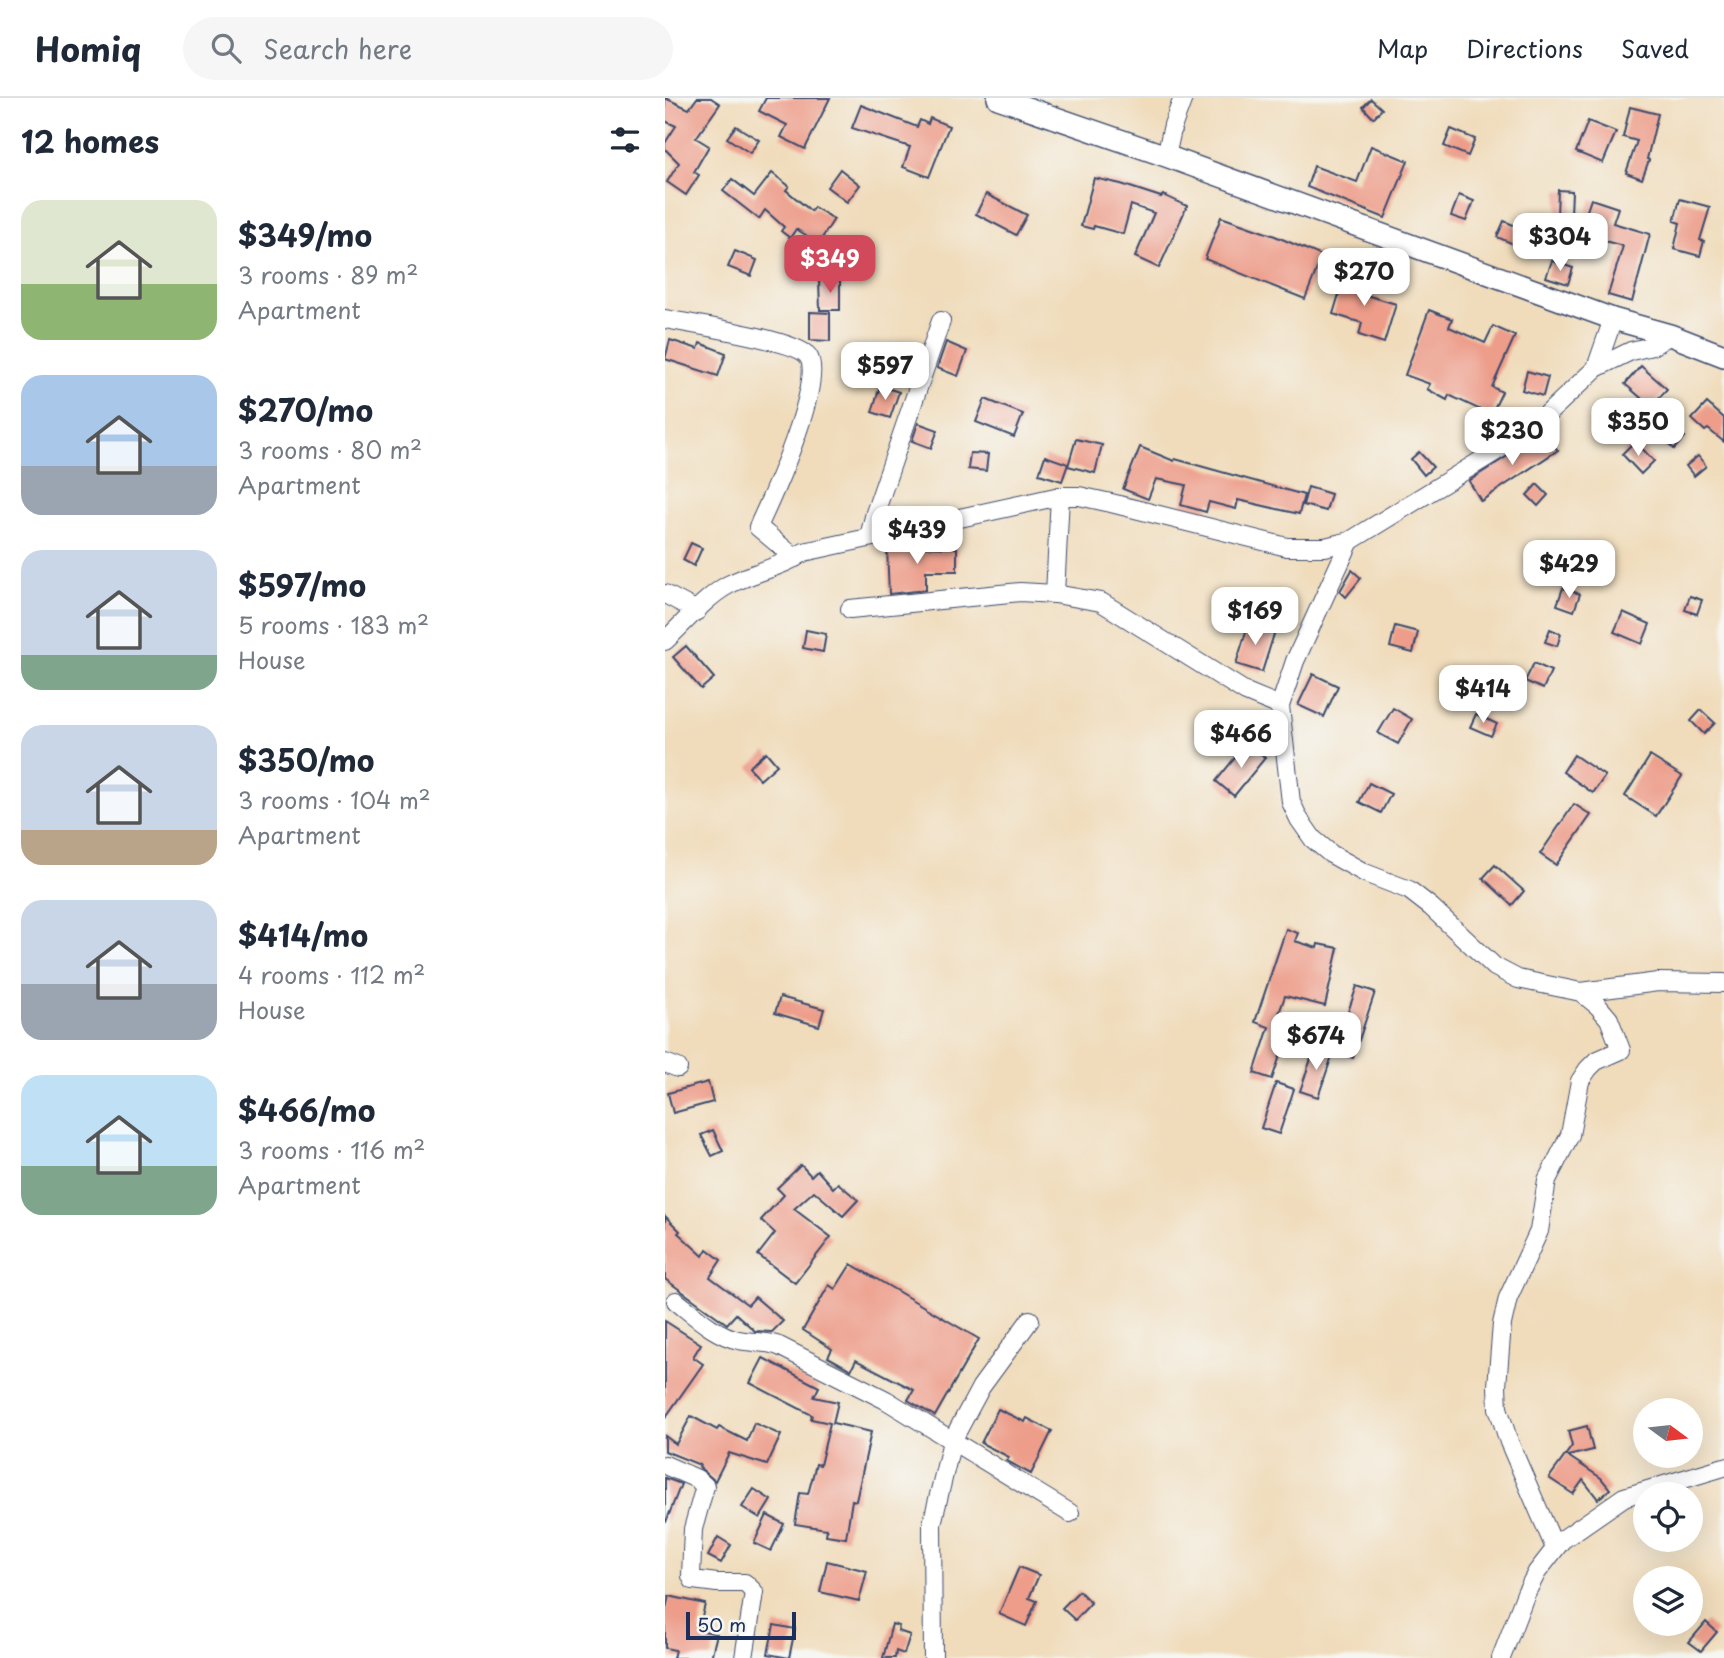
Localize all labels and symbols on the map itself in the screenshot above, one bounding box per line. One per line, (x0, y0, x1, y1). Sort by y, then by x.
pin: $304 (1519, 214, 1601, 273)
pin: $349 (789, 236, 871, 295)
pin: $270 (1323, 248, 1405, 308)
pin: $597 (844, 342, 926, 402)
pin: $350 (1597, 398, 1679, 458)
pin: $230 (1471, 408, 1553, 467)
pin: $439 (876, 506, 958, 566)
pin: $429 (1528, 540, 1610, 600)
pin: $169 (1214, 588, 1296, 647)
pin: $414 (1442, 666, 1524, 725)
pin: $466 (1200, 710, 1282, 770)
pin: $674 (1275, 1012, 1357, 1072)
north arrow (1633, 1398, 1703, 1468)
scale bar (686, 1609, 796, 1641)

